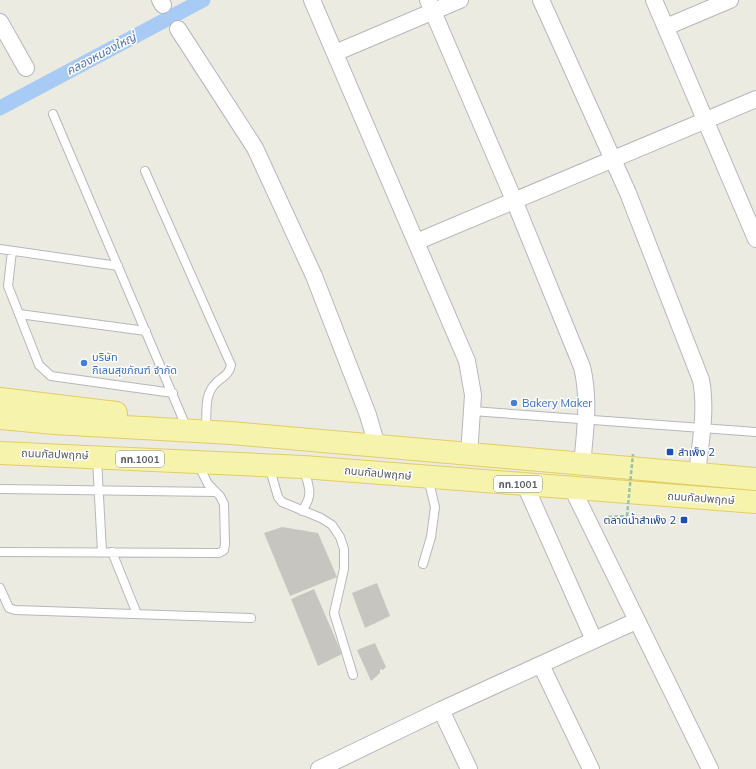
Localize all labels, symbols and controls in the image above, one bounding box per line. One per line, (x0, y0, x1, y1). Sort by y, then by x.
water label: คลองหนองใหญ่ (63, 28, 140, 78)
place label: บริษัท กิเลนสุขภัณฑ์ จำกัด (92, 350, 177, 377)
marker: บริษัท กิเลนสุขภัณฑ์ จำกัด (79, 358, 89, 368)
place label: Bakery Maker (522, 396, 592, 410)
marker: Bakery Maker (509, 398, 519, 408)
place label: สำเพ็ง 2 (678, 445, 715, 459)
street label: ถนนกัลปพฤกษ์ (21, 446, 89, 462)
marker: สำเพ็ง 2 (665, 447, 675, 457)
road number: กท.1001 (116, 451, 164, 467)
street label: ถนนกัลปพฤกษ์ (344, 463, 412, 483)
road number: กท.1001 (494, 476, 542, 492)
street label: ถนนกัลปพฤกษ์ (667, 489, 735, 507)
place label: ตลาดน้ำสำเพ็ง 2 (603, 512, 676, 527)
marker: ตลาดน้ำสำเพ็ง 2 (679, 515, 689, 525)

